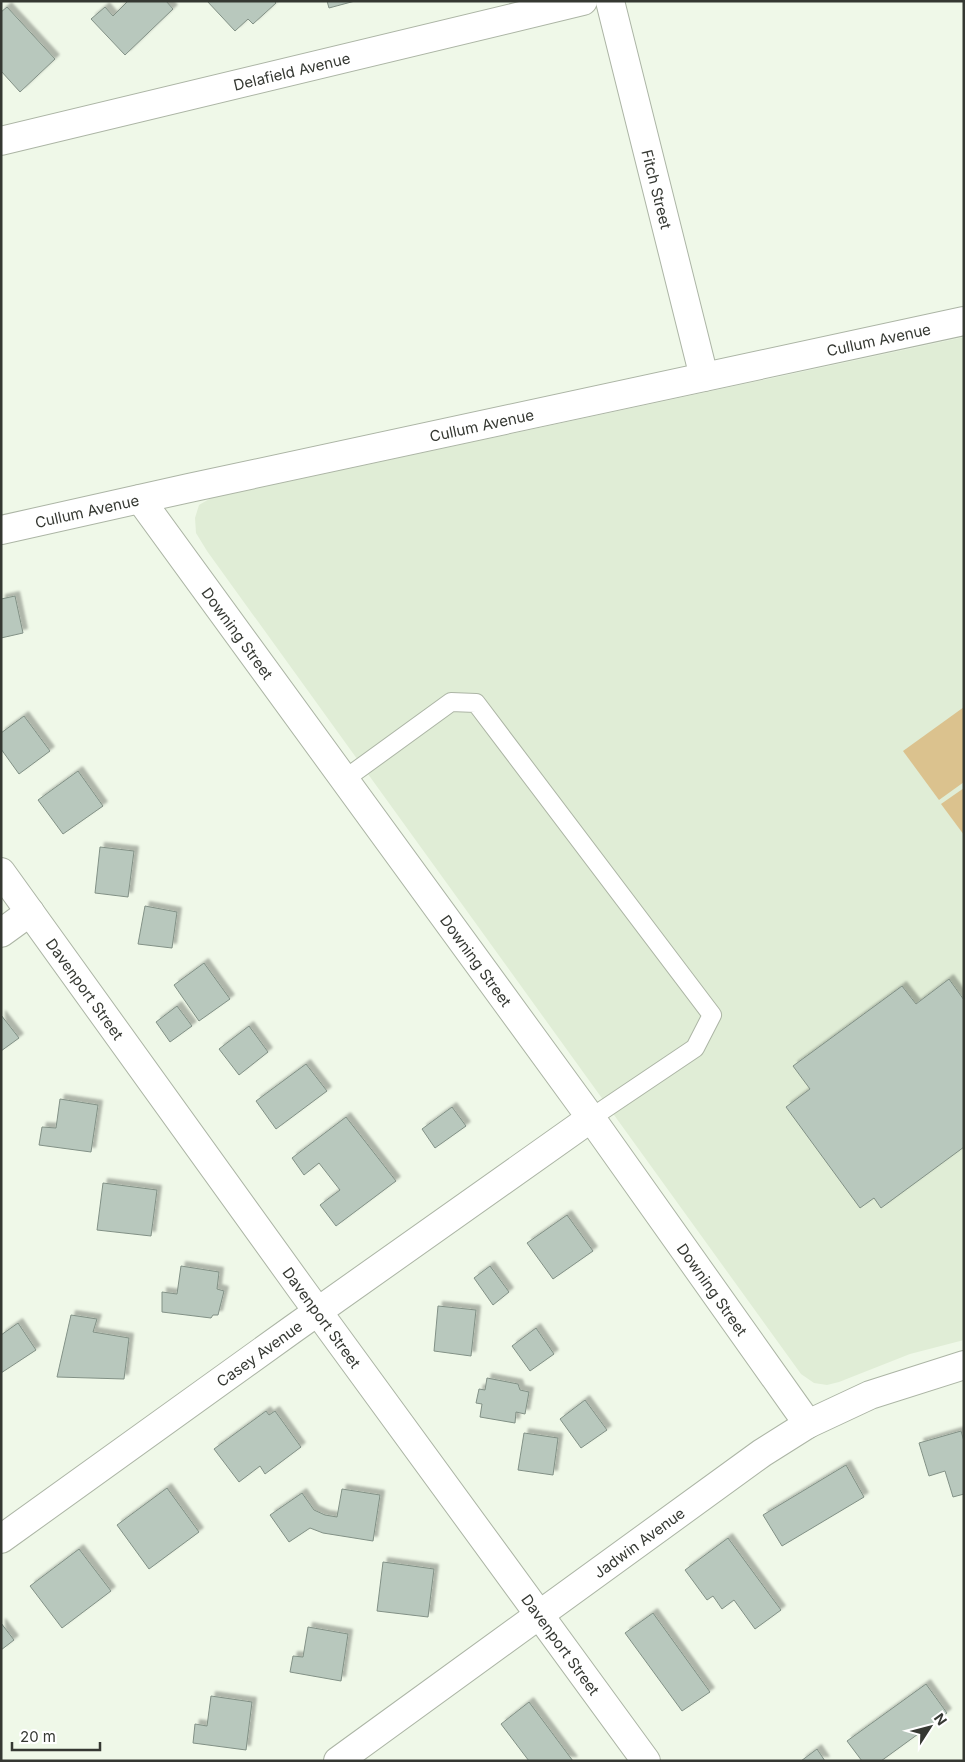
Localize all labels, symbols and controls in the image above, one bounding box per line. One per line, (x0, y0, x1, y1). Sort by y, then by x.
street label: Delafield Avenue (231, 48, 352, 94)
street label: Fitch Street (638, 147, 676, 231)
street label: Cullum Avenue (825, 319, 932, 360)
street label: Cullum Avenue (428, 404, 536, 445)
street label: Cullum Avenue (33, 490, 141, 532)
street label: Downing Street (198, 584, 278, 683)
street label: Downing Street (436, 911, 516, 1010)
street label: Davenport Street (42, 934, 128, 1043)
street label: Downing Street (673, 1239, 752, 1339)
street label: Davenport Street (279, 1263, 365, 1372)
street label: Casey Avenue (213, 1316, 306, 1391)
street label: Jadwin Avenue (590, 1503, 688, 1582)
street label: Davenport Street (518, 1590, 604, 1699)
north arrow (905, 1702, 955, 1752)
text: N (931, 1710, 951, 1728)
scale bar (12, 1720, 100, 1752)
text: 20 m (20, 1727, 56, 1746)

